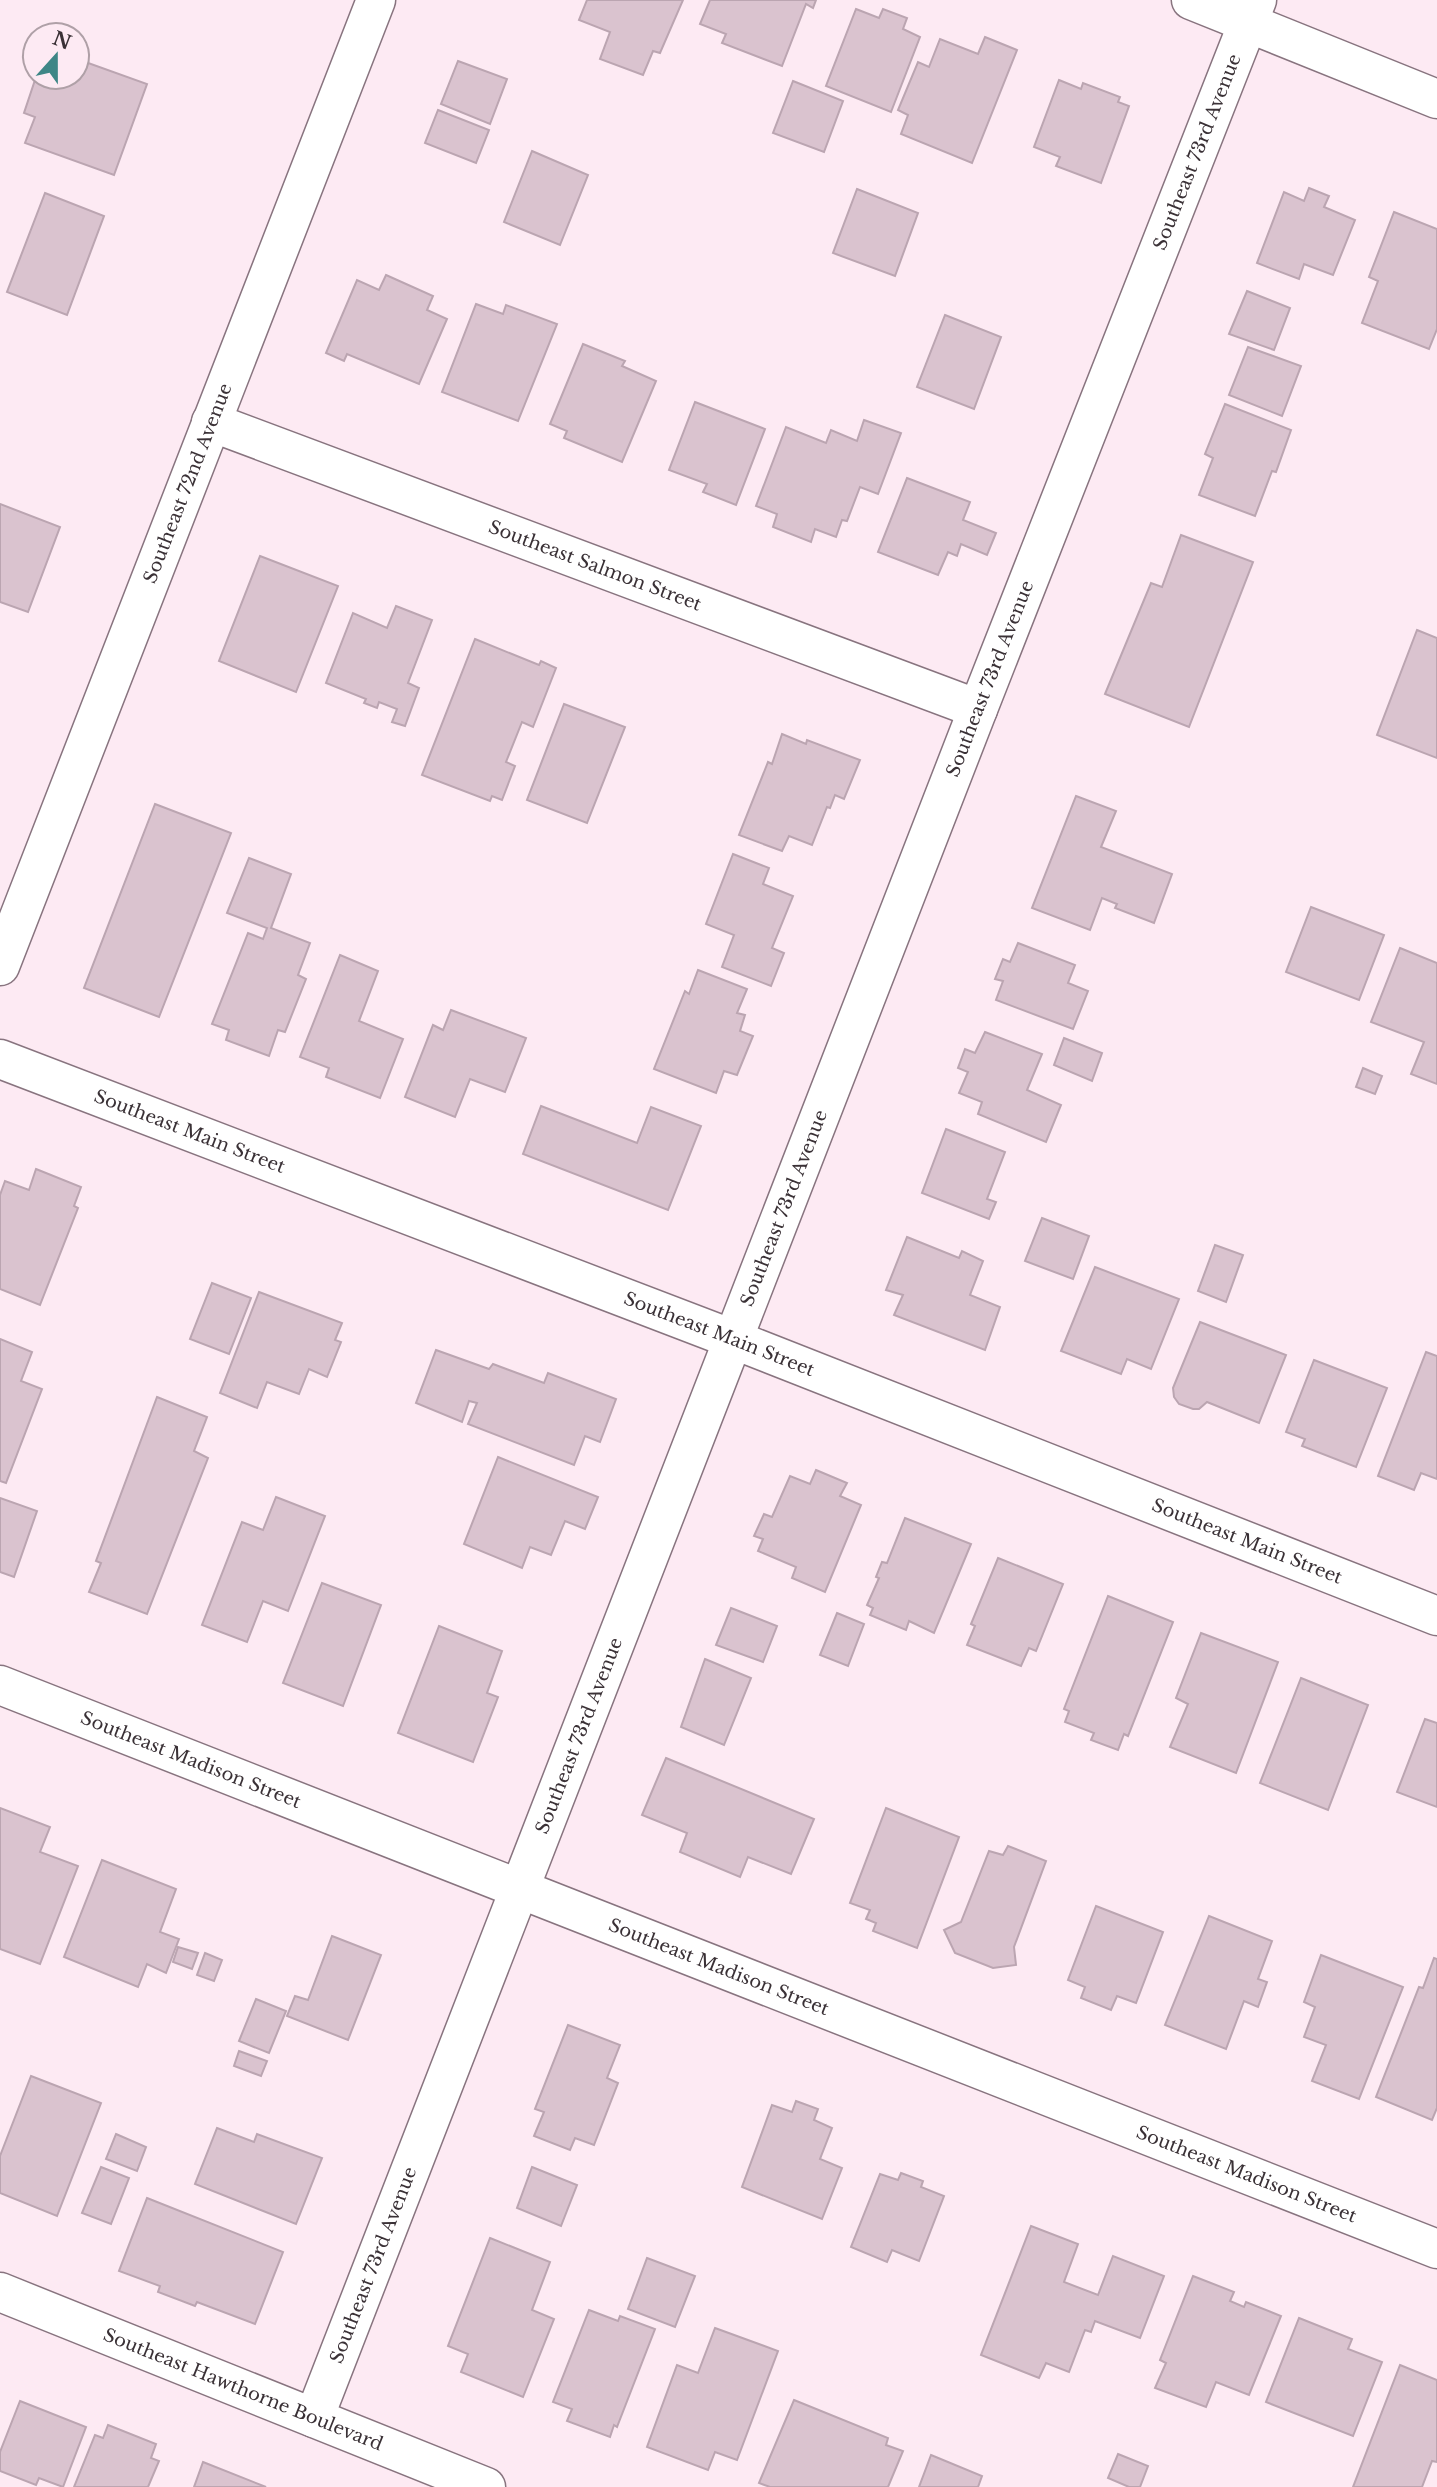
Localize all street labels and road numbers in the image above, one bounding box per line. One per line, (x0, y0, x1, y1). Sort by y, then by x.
street label: Southeast 73rd Avenue (1149, 51, 1246, 253)
street label: Southeast 72nd Avenue (139, 380, 237, 586)
street label: Southeast Salmon Street (486, 516, 705, 616)
street label: Southeast 73rd Avenue (942, 577, 1038, 780)
street label: Southeast Main Street (91, 1085, 288, 1178)
street label: Southeast 73rd Avenue (736, 1107, 832, 1309)
street label: Southeast Main Street (621, 1288, 818, 1381)
street label: Southeast Main Street (1149, 1494, 1345, 1589)
street label: Southeast 73rd Avenue (531, 1634, 627, 1837)
street label: Southeast Madison Street (78, 1707, 304, 1813)
street label: Southeast Madison Street (605, 1914, 832, 2020)
street label: Southeast Madison Street (1133, 2121, 1360, 2227)
street label: Southeast 73rd Avenue (325, 2164, 421, 2366)
street label: Southeast Hawthorne Boulevard (100, 2324, 386, 2455)

